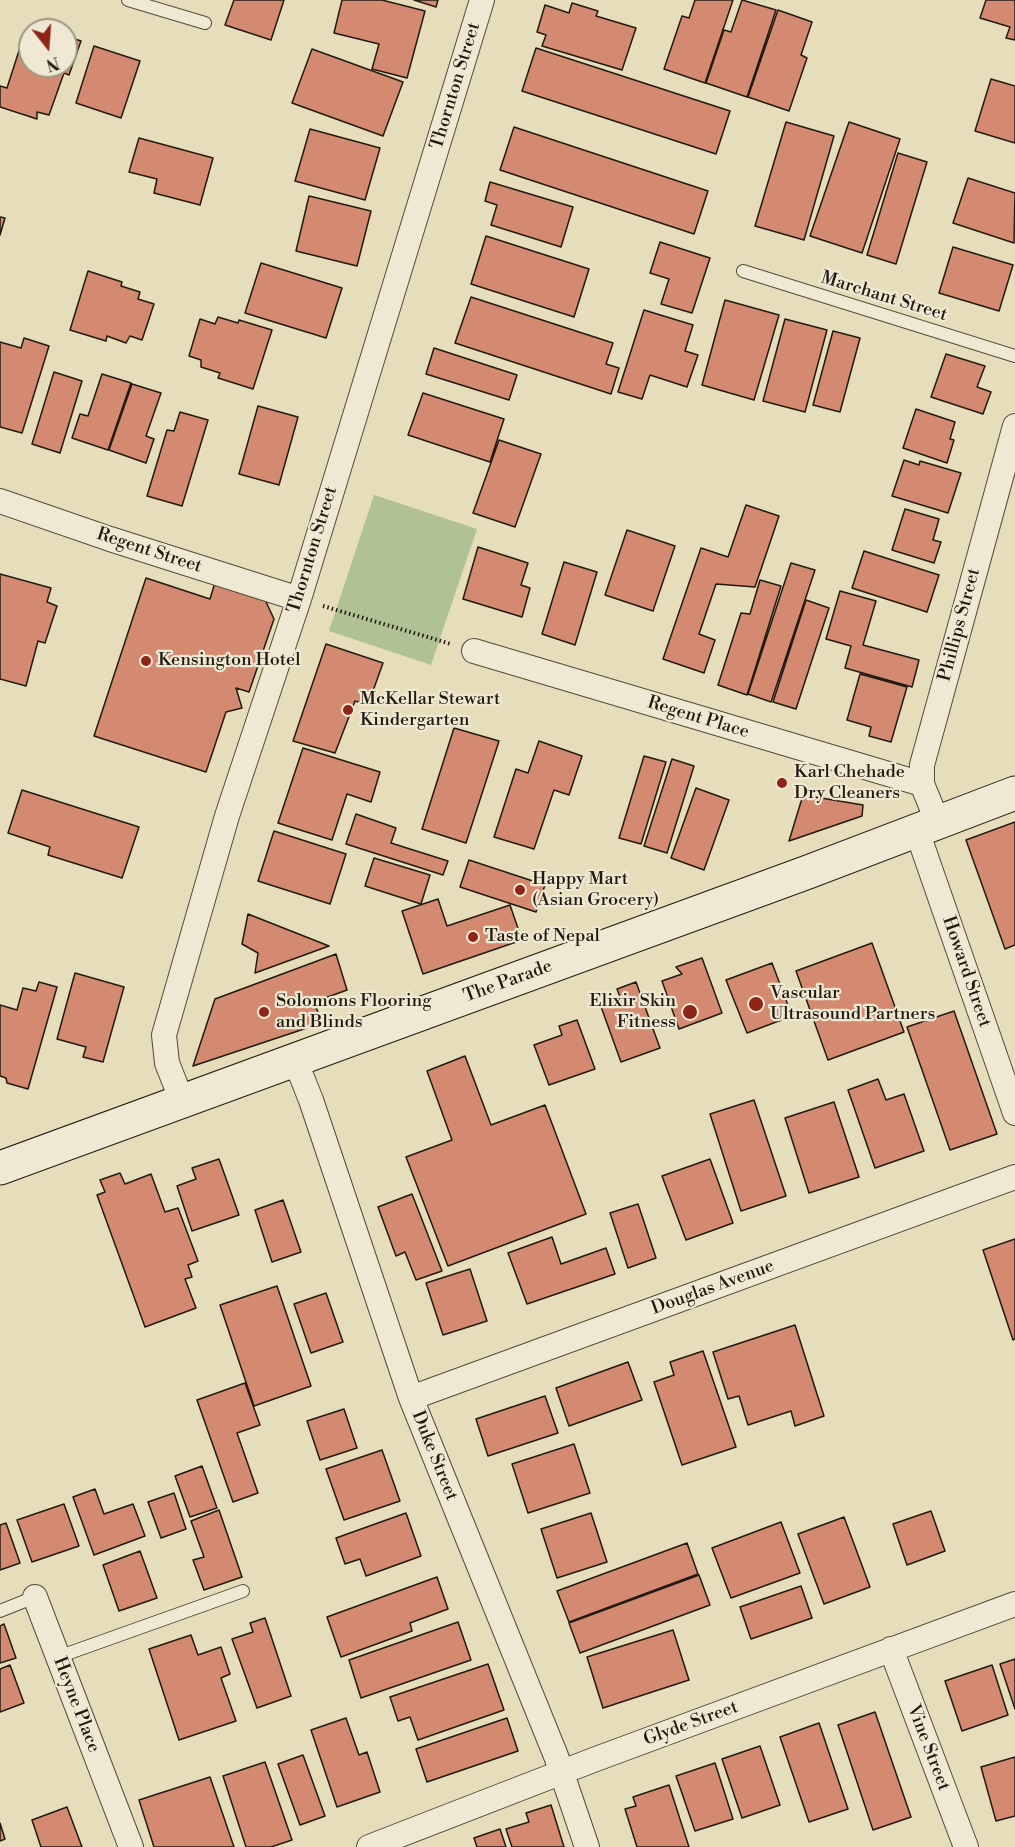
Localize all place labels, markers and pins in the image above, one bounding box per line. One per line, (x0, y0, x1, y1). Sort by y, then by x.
place label: Kensington Hotel (158, 650, 300, 672)
marker: Kensington Hotel (139, 654, 153, 668)
place label: McKellar Stewart Kindergarten (360, 689, 500, 732)
marker: McKellar Stewart Kindergarten (341, 703, 355, 717)
place label: Karl Chehade Dry Cleaners (794, 762, 905, 804)
marker: Karl Chehade Dry Cleaners (775, 776, 789, 790)
place label: Happy Mart (Asian Grocery) (532, 869, 659, 912)
marker: Happy Mart (Asian Grocery) (513, 883, 527, 897)
place label: Taste of Nepal (485, 926, 600, 948)
marker: Taste of Nepal (466, 930, 480, 944)
place label: Vascular Ultrasound Partners (770, 983, 935, 1026)
place label: Solomons Flooring and Blinds (276, 991, 432, 1034)
place label: Elixir Skin Fitness (589, 991, 676, 1034)
marker: Vascular Ultrasound Partners (747, 995, 765, 1013)
marker: Elixir Skin Fitness (681, 1003, 699, 1021)
marker: Solomons Flooring and Blinds (257, 1005, 271, 1019)

